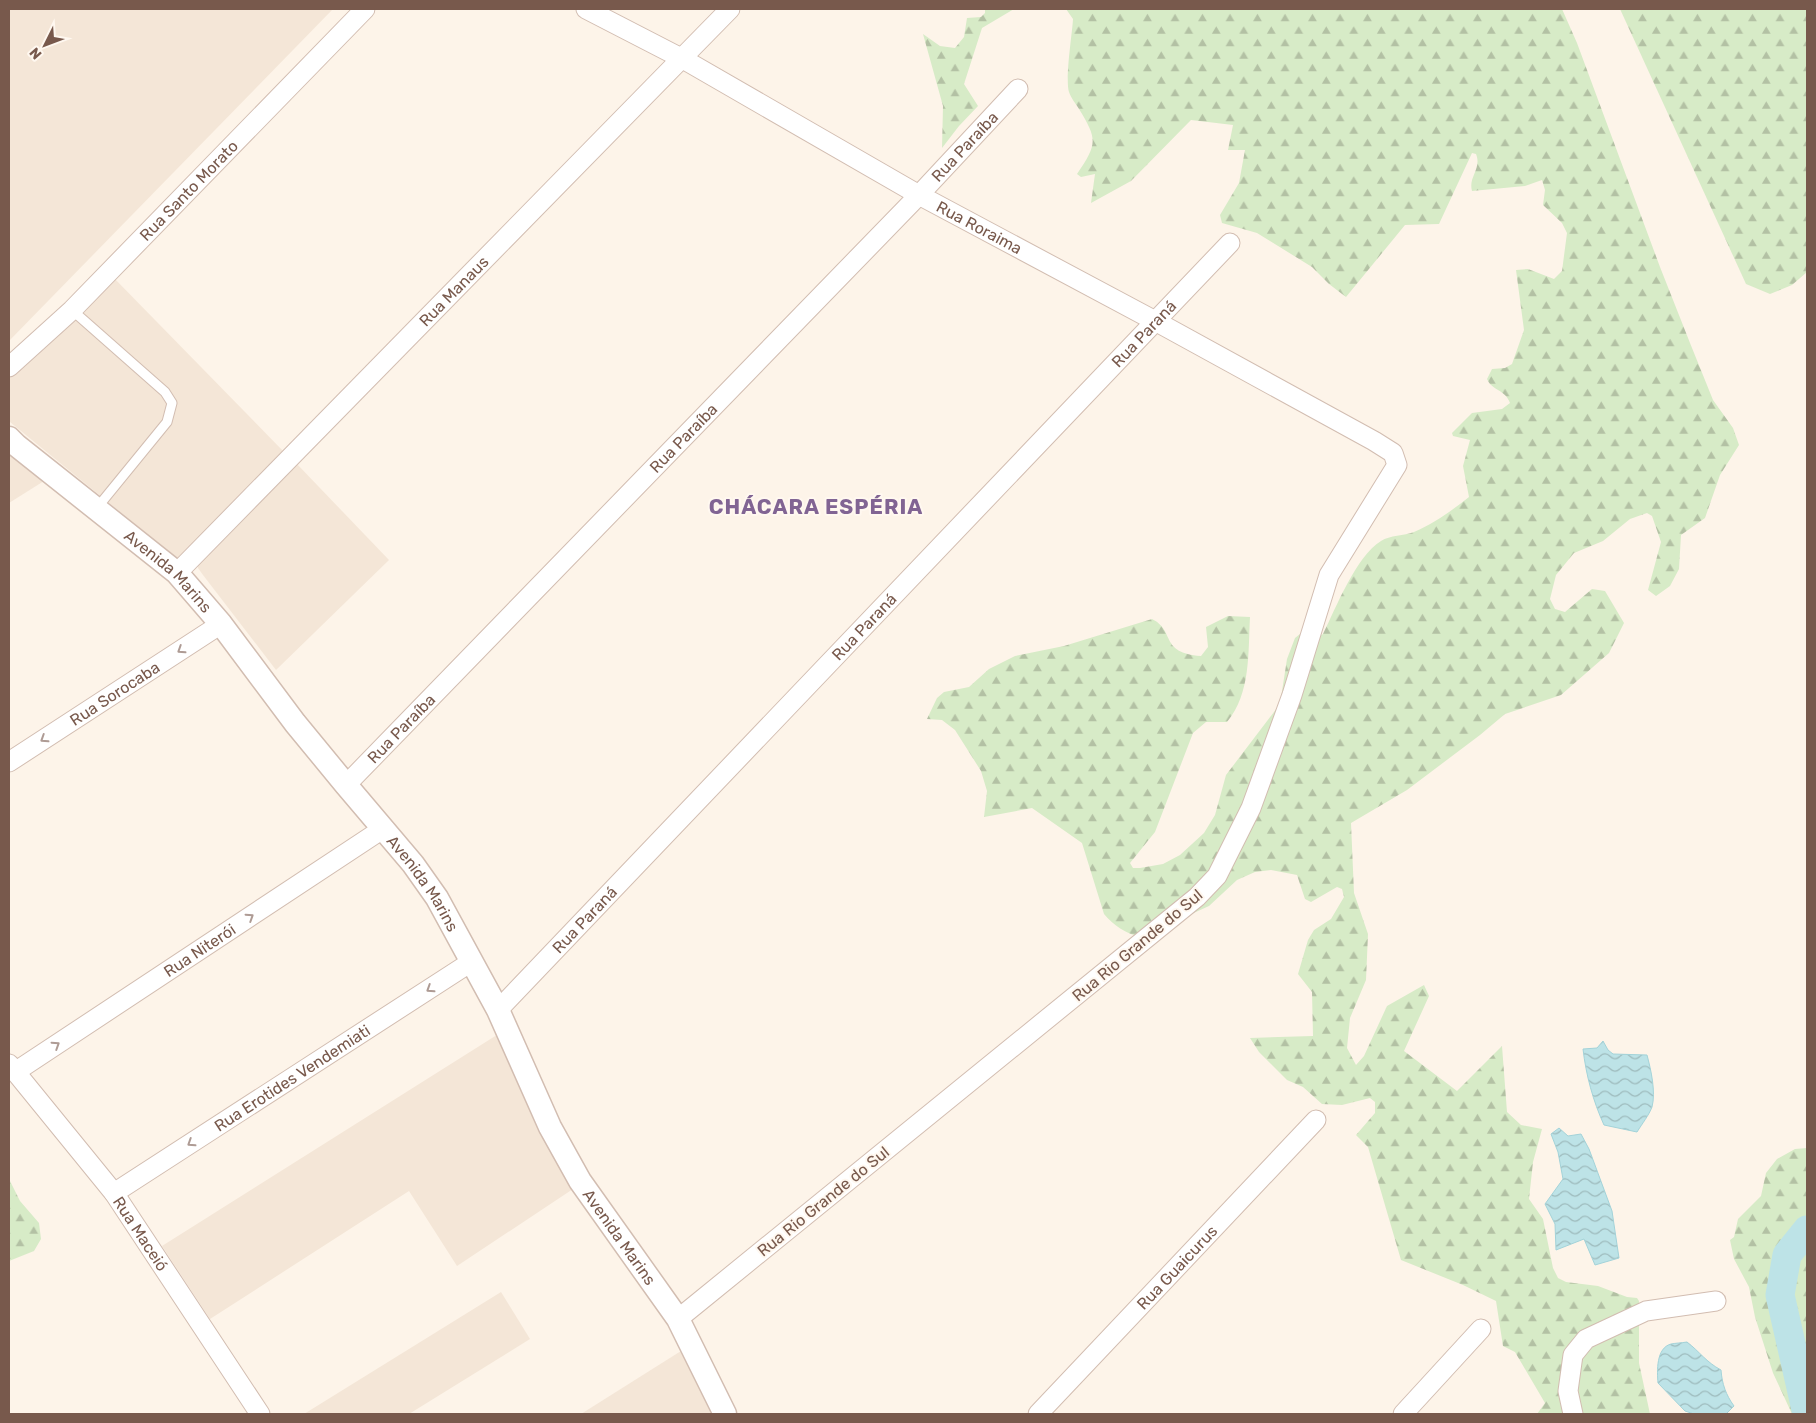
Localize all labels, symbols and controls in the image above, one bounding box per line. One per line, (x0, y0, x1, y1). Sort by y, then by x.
north arrow (20, 20, 70, 70)
text: N (26, 44, 45, 63)
street label: Rua Paraíba (927, 108, 1002, 186)
street label: Rua Santo Morato (136, 136, 242, 245)
street label: Rua Roraima (933, 197, 1025, 258)
street label: Rua Manaus (415, 252, 492, 330)
street label: Rua Paraná (1108, 297, 1180, 371)
street label: Rua Paraíba (646, 400, 721, 477)
district label: CHÁCARA ESPÉRIA (709, 494, 923, 519)
street label: Avenida Marins (121, 526, 216, 617)
street label: Rua Paraná (828, 590, 901, 664)
one-way arrow (177, 644, 186, 653)
street label: Rua Sorocaba (66, 658, 163, 730)
street label: Rua Paraíba (364, 690, 439, 767)
one-way arrow (41, 733, 50, 742)
street label: Avenida Marins (383, 832, 462, 935)
street label: Rua Paraná (548, 883, 621, 957)
street label: Rua Rio Grande do Sul (1068, 885, 1206, 1005)
one-way arrow (244, 914, 254, 923)
street label: Rua Niterói (160, 920, 239, 981)
one-way arrow (427, 982, 436, 992)
street label: Rua Erotides Vendemiati (211, 1021, 374, 1136)
one-way arrow (50, 1042, 60, 1051)
one-way arrow (187, 1137, 196, 1147)
street label: Rua Rio Grande do Sul (754, 1142, 893, 1260)
street label: Avenida Marins (579, 1186, 660, 1289)
street label: Rua Maceió (109, 1193, 172, 1275)
street label: Rua Guaicurus (1133, 1222, 1221, 1314)

